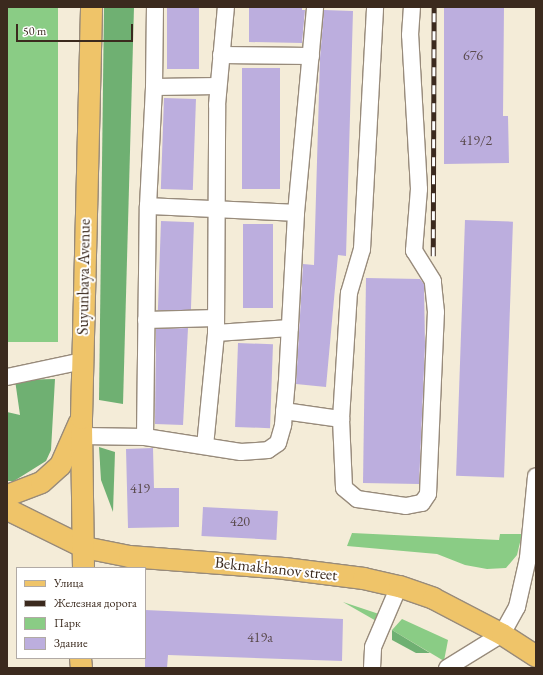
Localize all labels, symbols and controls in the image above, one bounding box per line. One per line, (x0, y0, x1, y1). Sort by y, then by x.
scale bar (18, 16, 135, 42)
text: 50 m (23, 23, 46, 39)
house number: 676 (463, 47, 483, 63)
house number: 419/2 (460, 132, 492, 148)
street label: Suyunbaya Avenue (73, 219, 95, 335)
house number: 419 (130, 480, 150, 496)
house number: 420 (230, 513, 250, 529)
street label: Bekmakhanov street (214, 553, 338, 585)
legend (16, 567, 146, 659)
text: Улица (54, 575, 84, 591)
text: Железная дорога (54, 595, 137, 611)
text: Парк (54, 615, 81, 631)
house number: 419а (247, 629, 273, 645)
text: Здание (54, 635, 88, 651)

